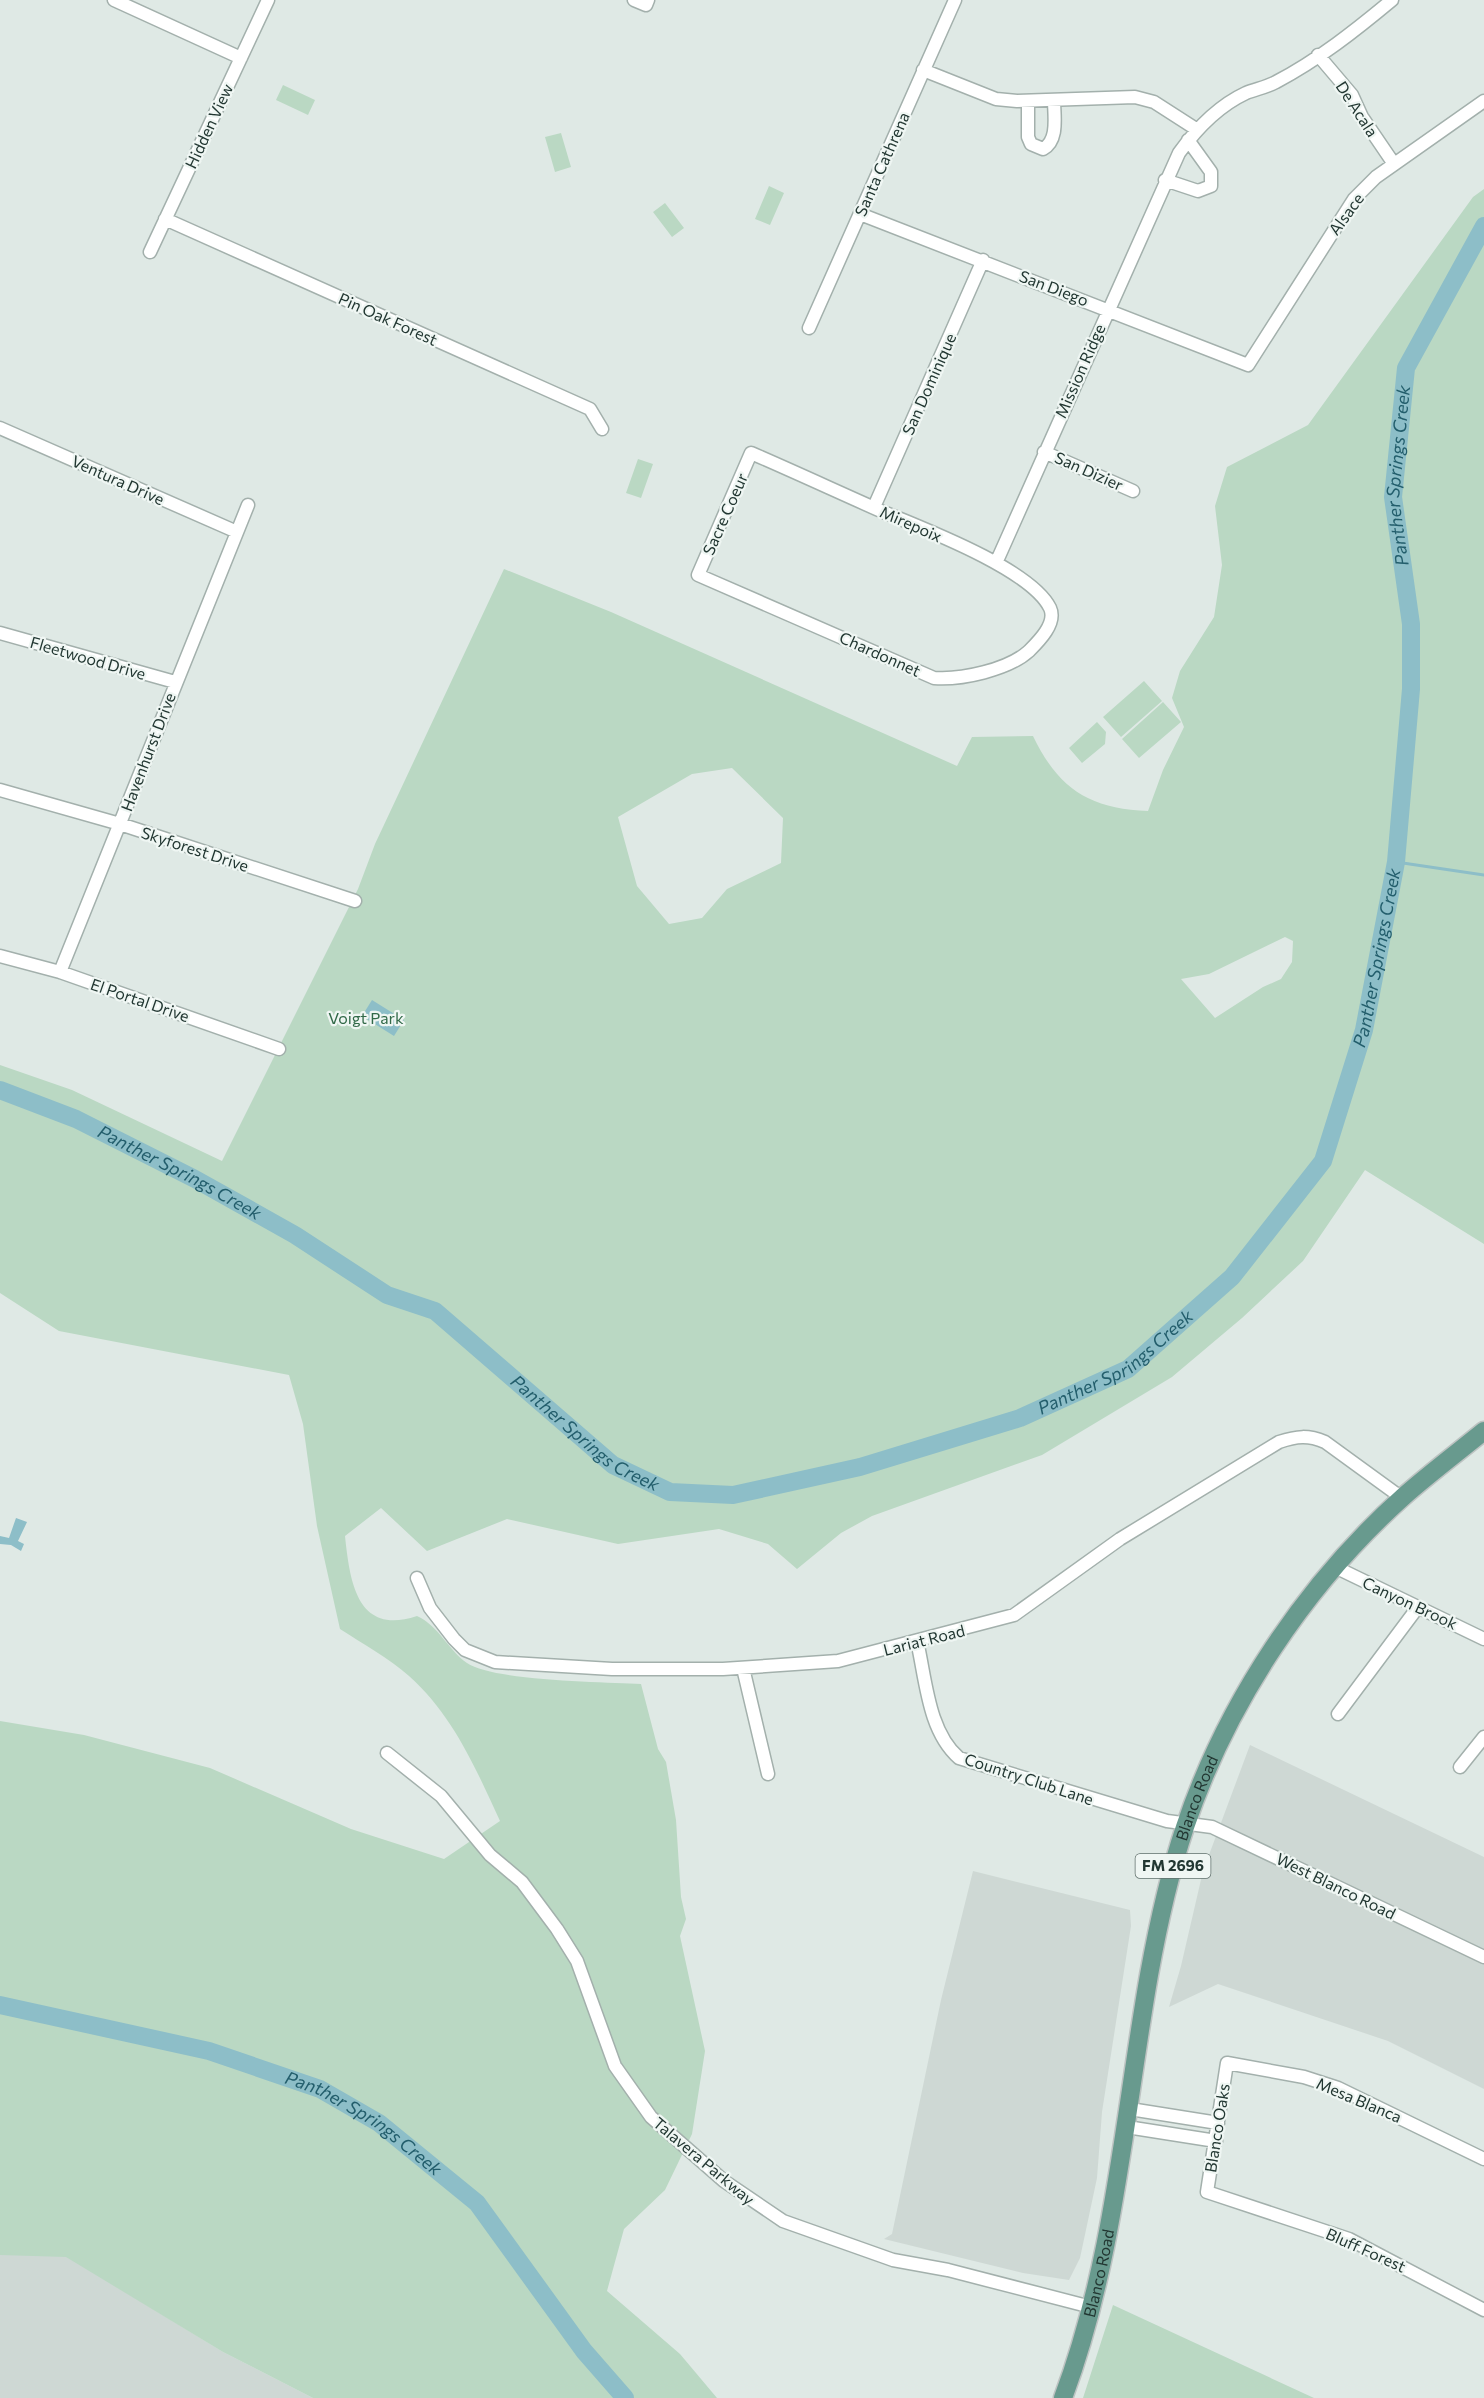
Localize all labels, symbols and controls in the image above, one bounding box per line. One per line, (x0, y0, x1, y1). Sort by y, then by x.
street label: De Acala (1332, 77, 1382, 140)
street label: Hidden View (181, 80, 237, 171)
street label: Santa Cathrena (850, 109, 913, 219)
street label: Alsace (1324, 189, 1367, 238)
street label: San Diego (1017, 266, 1091, 309)
street label: Pin Oak Forest (336, 288, 441, 349)
street label: Mission Ridge (1050, 321, 1109, 421)
street label: San Dominique (898, 330, 959, 438)
water label: Panther Springs Creek (1381, 383, 1414, 568)
street label: San Dizier (1052, 447, 1127, 494)
street label: Ventura Drive (69, 451, 167, 508)
street label: Sacre Coeur (698, 469, 751, 558)
street label: Mirepoix (877, 502, 945, 546)
street label: Chardonnet (837, 627, 924, 680)
street label: Fleetwood Drive (28, 632, 148, 683)
street label: Havenhurst Drive (116, 690, 179, 814)
street label: Skyforest Drive (139, 822, 251, 875)
water label: Panther Springs Creek (1347, 865, 1405, 1050)
street label: El Portal Drive (88, 974, 192, 1025)
park label: Voigt Park (328, 1008, 404, 1027)
water label: Panther Springs Creek (95, 1120, 267, 1225)
water label: Panther Springs Creek (1034, 1304, 1198, 1419)
water label: Panther Springs Creek (507, 1370, 664, 1496)
street label: Canyon Brook (1360, 1572, 1461, 1633)
street label: Lariat Road (881, 1620, 967, 1659)
street label: Country Club Lane (962, 1749, 1096, 1808)
street label: Blanco Road (1171, 1752, 1221, 1843)
street label: West Blanco Road (1273, 1848, 1399, 1923)
road number: FM 2696 (1136, 1854, 1210, 1878)
water label: Panther Springs Creek (283, 2066, 448, 2181)
street label: Mesa Blanca (1314, 2073, 1405, 2126)
street label: Blanco Oaks (1200, 2082, 1233, 2174)
street label: Talavera Parkway (650, 2113, 759, 2208)
street label: Bluff Forest (1323, 2223, 1409, 2276)
street label: Blanco Road (1079, 2227, 1117, 2319)

